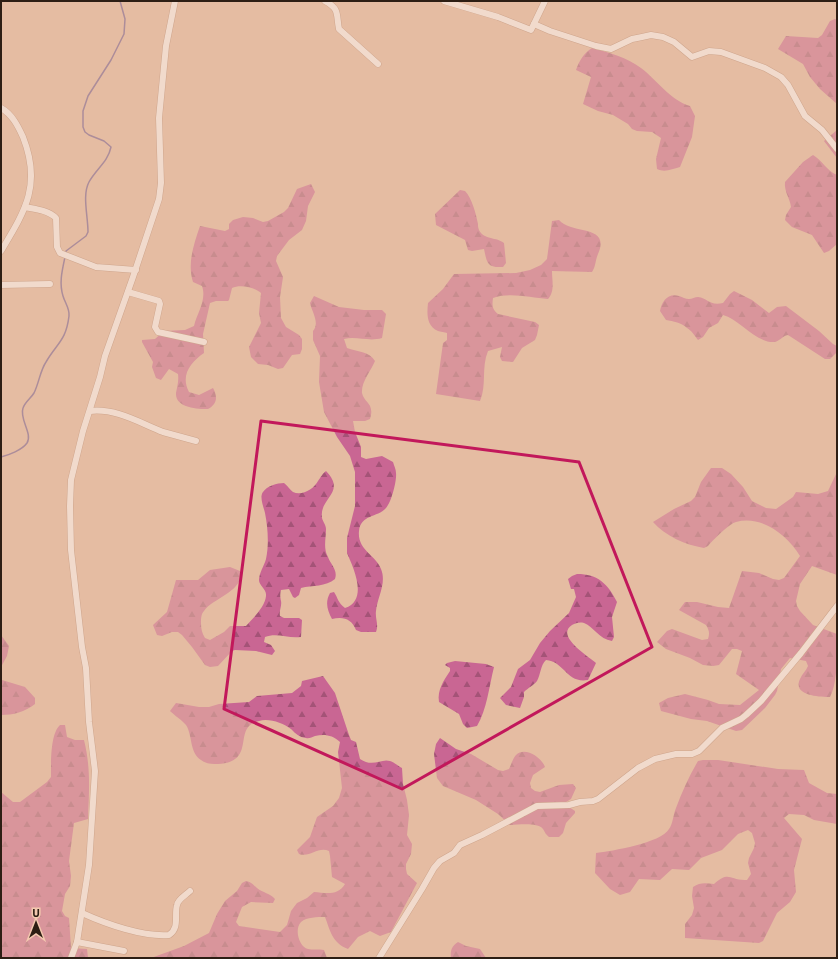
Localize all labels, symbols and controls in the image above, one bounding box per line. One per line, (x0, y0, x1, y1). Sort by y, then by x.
north arrow (16, 903, 56, 943)
text: U (32, 906, 40, 920)

